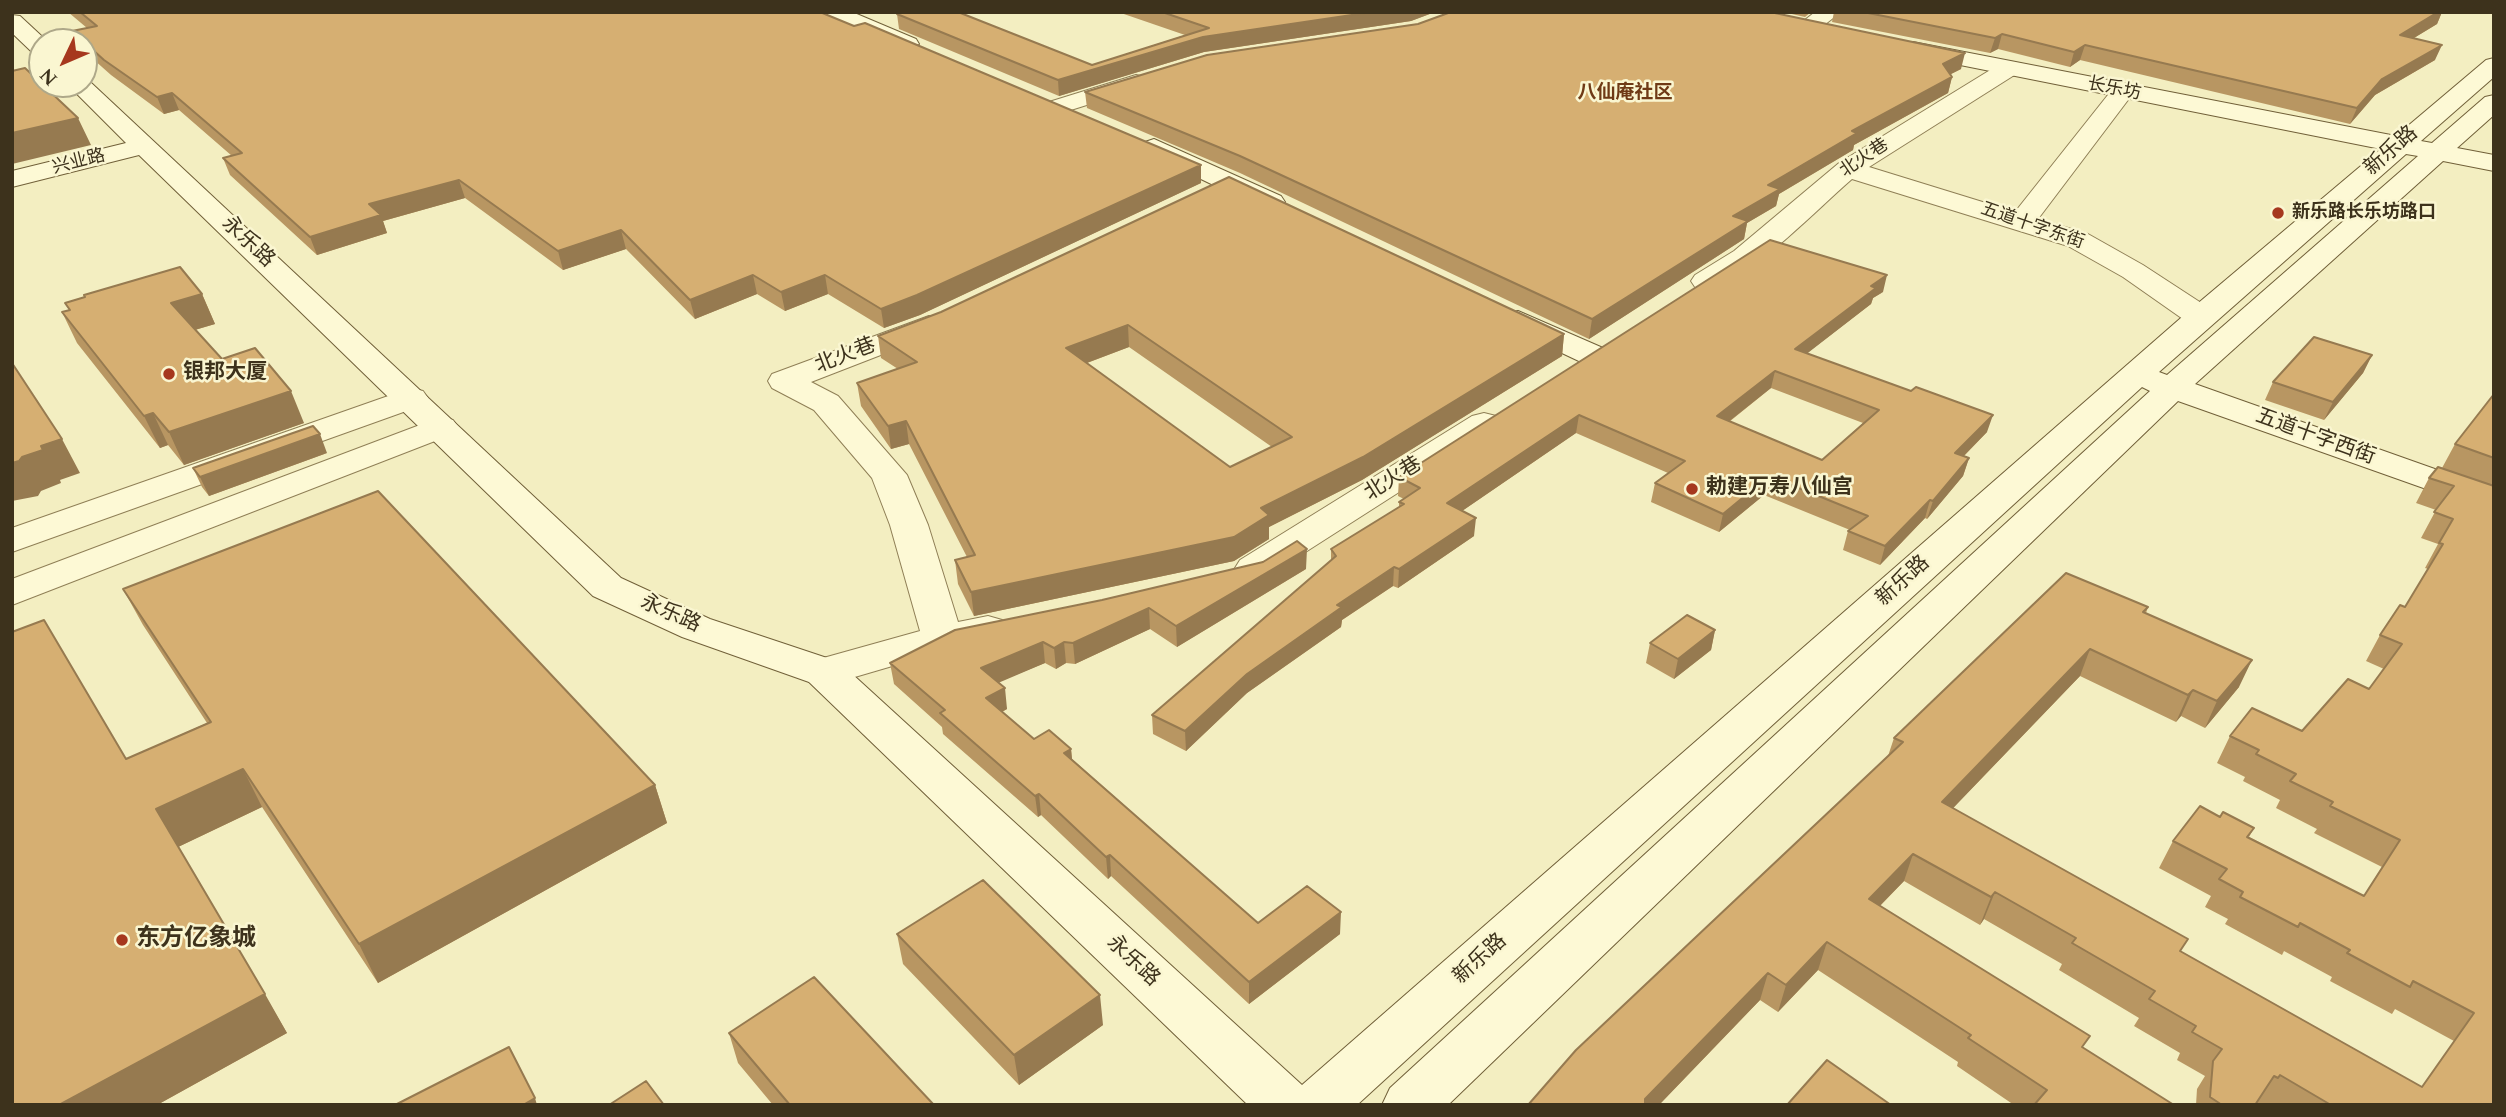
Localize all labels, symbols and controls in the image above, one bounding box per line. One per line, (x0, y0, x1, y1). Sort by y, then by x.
north arrow (28, 28, 98, 98)
text: N (33, 61, 65, 92)
street label: 长乐坊 (2085, 74, 2143, 106)
district label: 八仙庵社区 (1578, 83, 1672, 105)
street label: 新乐路 (2360, 122, 2424, 182)
street label: 北火巷 (1837, 135, 1893, 183)
street label: 兴业路 (50, 146, 108, 180)
street label: 五道十字东街 (1977, 199, 2087, 255)
place label: 新乐路长乐坊路口 (2292, 202, 2436, 224)
marker: 新乐路长乐坊路口 (2270, 205, 2286, 221)
street label: 永乐路 (215, 212, 279, 274)
street label: 北火巷 (812, 334, 880, 380)
place label: 银邦大厦 (183, 361, 267, 387)
marker: 银邦大厦 (161, 366, 177, 382)
street label: 五道十字西街 (2251, 405, 2379, 471)
street label: 北火巷 (1361, 453, 1427, 507)
place label: 勅建万寿八仙宫 (1706, 476, 1853, 502)
marker: 勅建万寿八仙宫 (1684, 481, 1700, 497)
street label: 新乐路 (1872, 552, 1936, 612)
street label: 永乐路 (636, 591, 704, 639)
place label: 东方亿象城 (136, 926, 256, 954)
street label: 新乐路 (1449, 930, 1513, 990)
street label: 永乐路 (1100, 931, 1164, 993)
marker: 东方亿象城 (114, 932, 130, 948)

